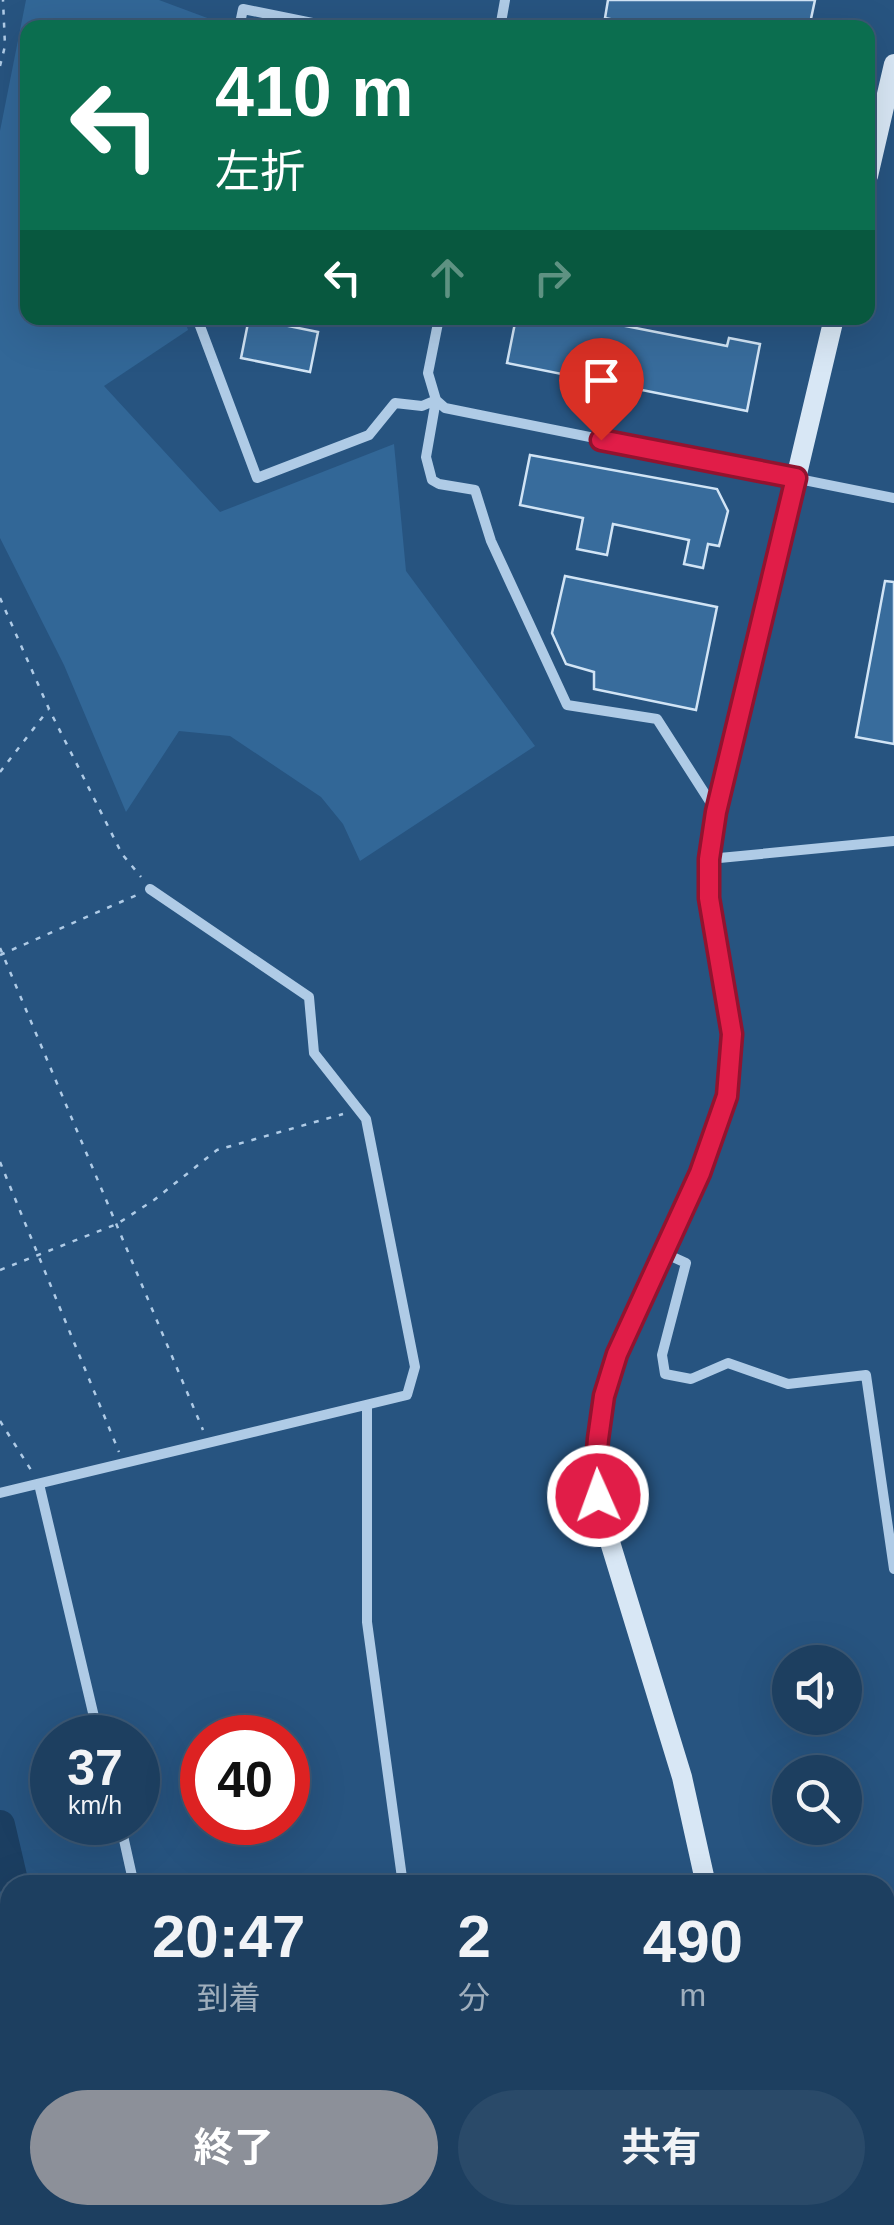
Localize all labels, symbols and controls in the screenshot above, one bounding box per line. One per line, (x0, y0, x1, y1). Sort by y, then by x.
text: 410 m (215, 53, 413, 131)
icon: left (50, 60, 180, 190)
text: 左折 (215, 146, 305, 197)
icon: left (315, 250, 370, 305)
icon: ahead (420, 250, 475, 305)
icon: right (525, 250, 580, 305)
pin (559, 338, 644, 441)
icon: arrive (574, 353, 629, 408)
position arrow (546, 1444, 650, 1548)
map controls (772, 1645, 862, 1845)
button: sound (772, 1645, 862, 1735)
speed limit sign: 40 (180, 1715, 310, 1845)
text: 37 (67, 1740, 123, 1796)
button: search (772, 1755, 862, 1845)
text: km/h (68, 1791, 122, 1819)
text: 20:47 (152, 1903, 305, 1970)
text: 2 (457, 1903, 491, 1970)
text: 490 (643, 1908, 743, 1975)
text: m (680, 1977, 706, 2013)
text: 到着 (197, 1980, 261, 2016)
text: 分 (458, 1980, 490, 2016)
button: 終了 (30, 2090, 438, 2205)
button: 共有 (458, 2090, 865, 2205)

